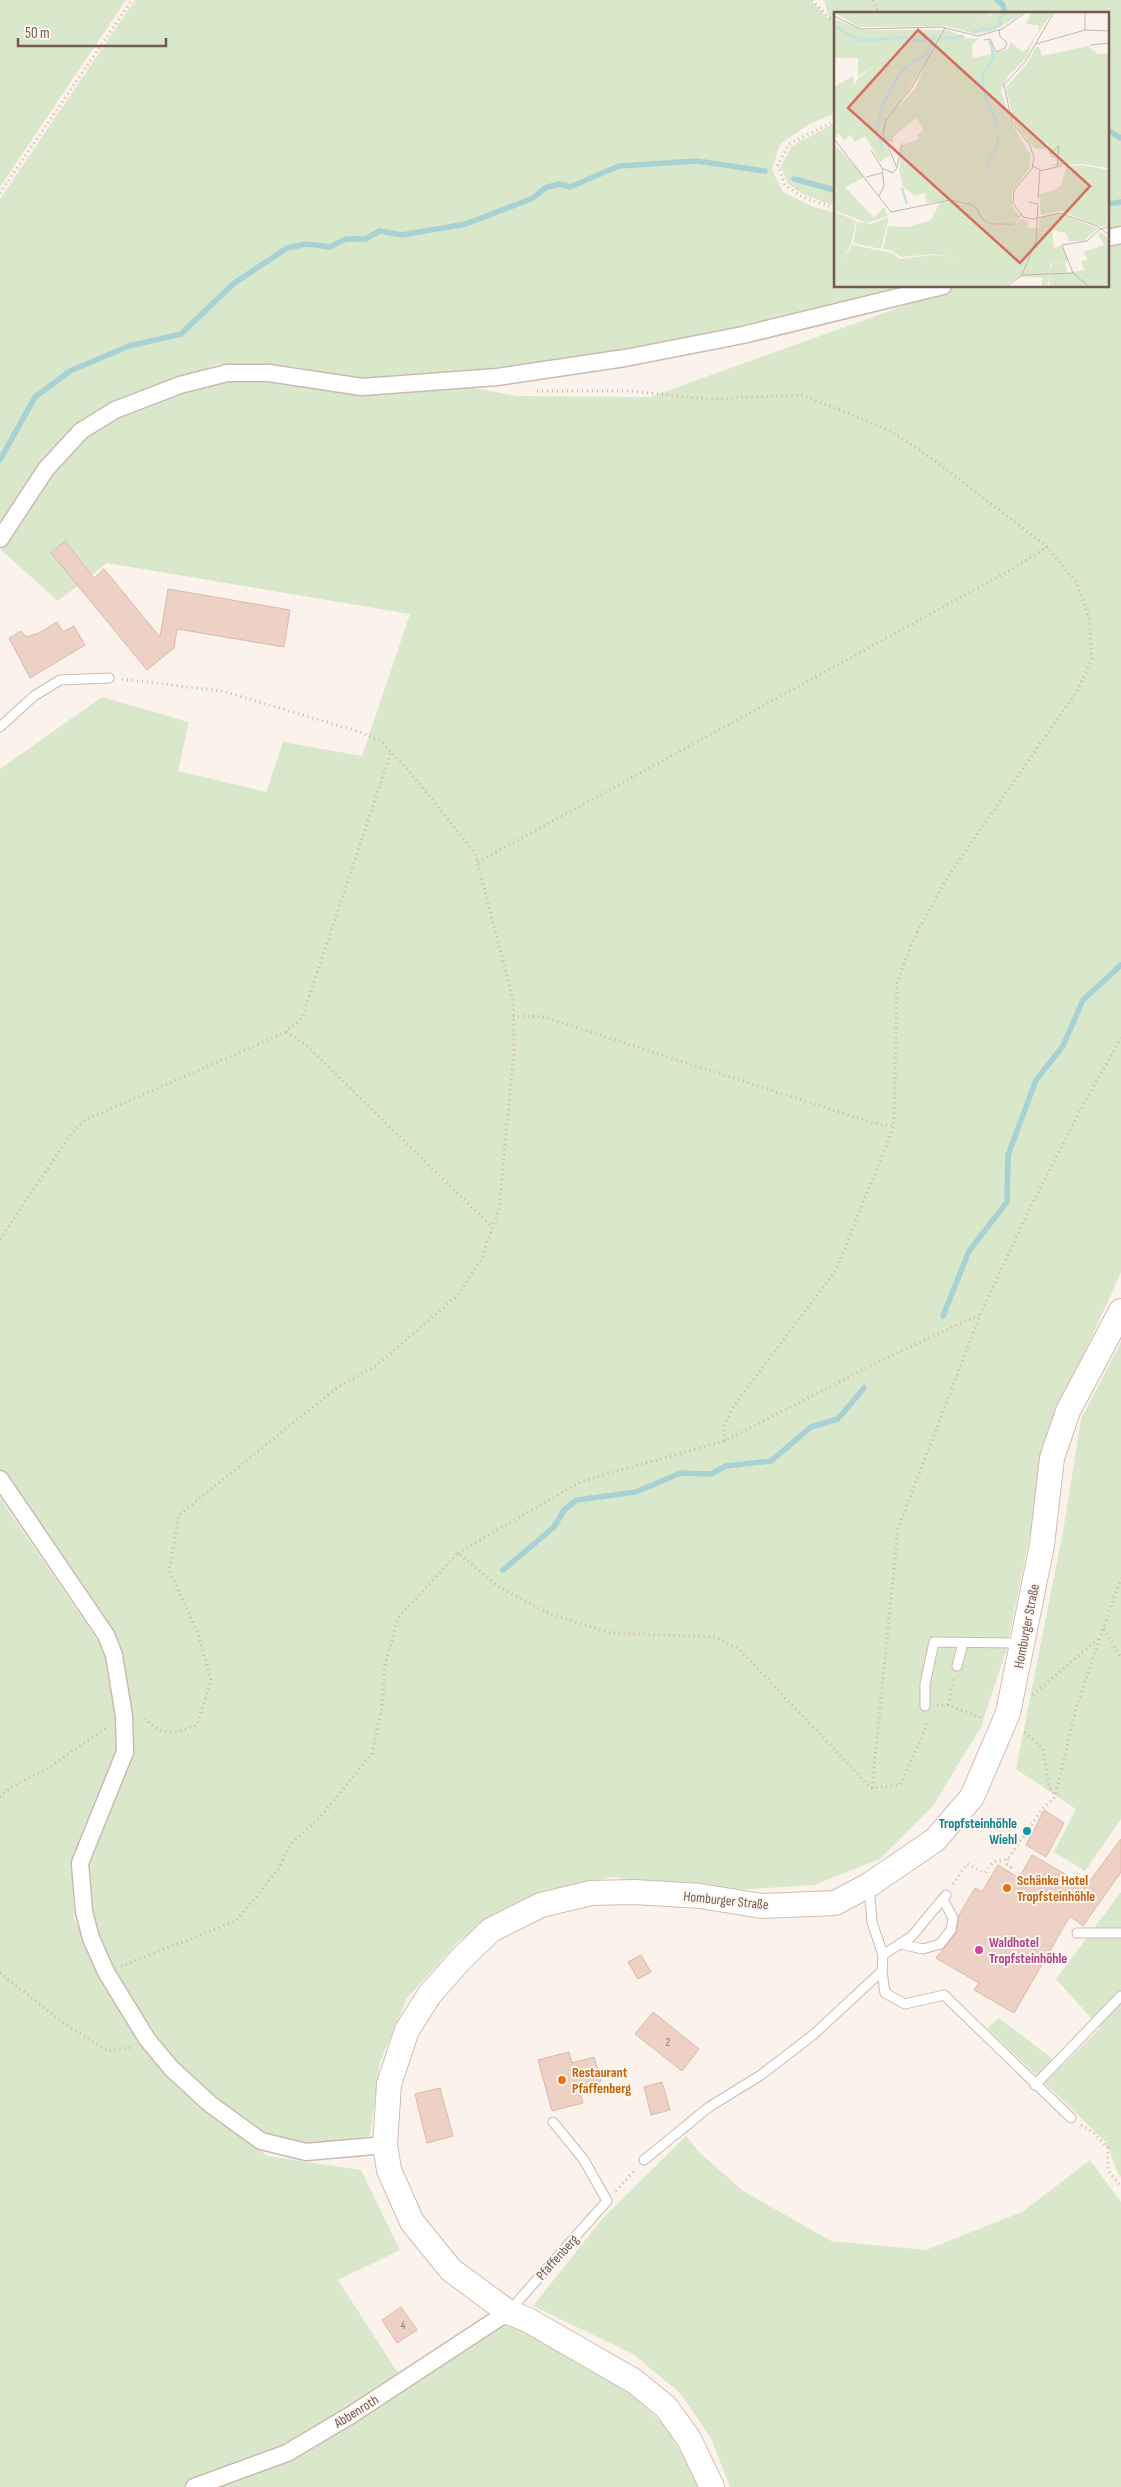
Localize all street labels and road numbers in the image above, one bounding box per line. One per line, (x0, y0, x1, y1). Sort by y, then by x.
street label: Homburger Straße (1010, 1582, 1043, 1670)
street label: Homburger Straße (683, 1888, 769, 1913)
street label: Pfaffenberg (533, 2231, 582, 2284)
street label: Abbenroth (330, 2391, 382, 2432)

